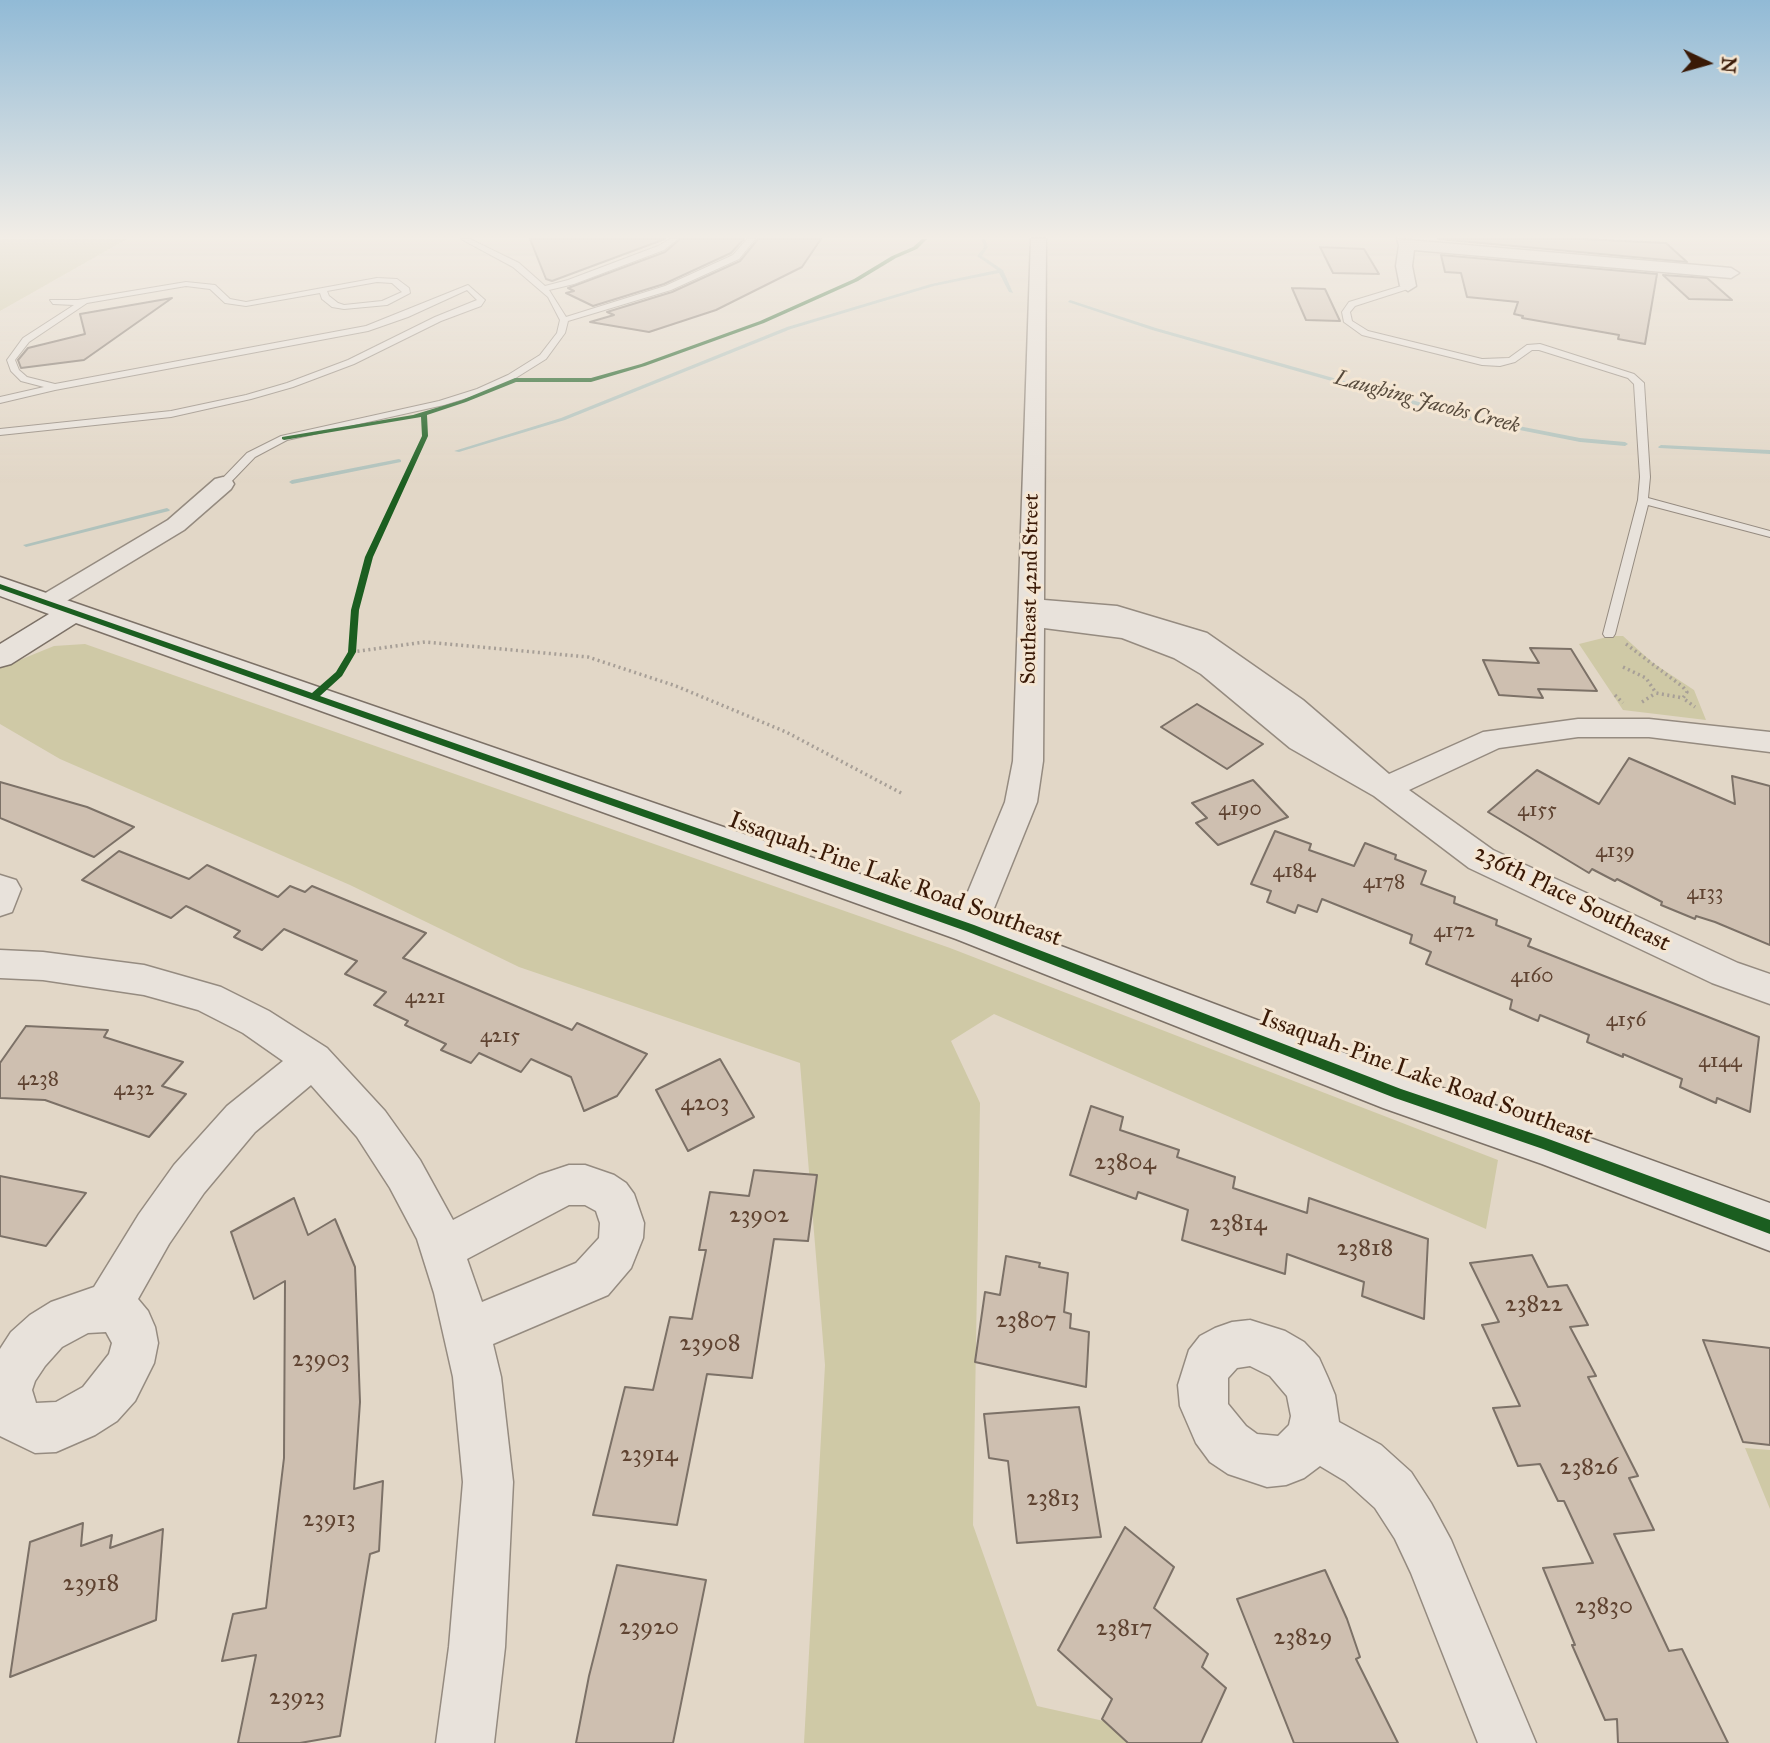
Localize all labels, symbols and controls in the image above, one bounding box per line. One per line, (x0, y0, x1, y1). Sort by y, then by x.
north arrow (1672, 28, 1742, 98)
text: N (1716, 56, 1741, 74)
water label: Laughing Jacobs Creek (1332, 366, 1522, 440)
street label: Southeast 42nd Street (1017, 493, 1045, 685)
house number: 4190 (1218, 797, 1262, 823)
house number: 4155 (1517, 798, 1557, 824)
street label: Issaquah-Pine Lake Road Southeast (725, 806, 1065, 954)
street label: 236th Place Southeast (1469, 839, 1675, 959)
house number: 4139 (1595, 839, 1635, 865)
house number: 4184 (1273, 859, 1315, 885)
house number: 4178 (1363, 870, 1405, 896)
house number: 4133 (1687, 881, 1723, 907)
house number: 4172 (1433, 919, 1475, 945)
house number: 4160 (1511, 964, 1553, 990)
house number: 4221 (405, 985, 445, 1011)
street label: Issaquah-Pine Lake Road Southeast (1256, 1004, 1596, 1152)
house number: 4156 (1606, 1008, 1646, 1034)
house number: 4215 (480, 1024, 520, 1050)
house number: 4144 (1698, 1049, 1742, 1075)
house number: 4238 (17, 1067, 59, 1093)
house number: 4232 (114, 1077, 154, 1103)
house number: 4203 (681, 1090, 729, 1118)
house number: 23804 (1094, 1149, 1156, 1177)
house number: 23902 (729, 1202, 789, 1230)
house number: 23814 (1209, 1210, 1267, 1238)
house number: 23818 (1337, 1235, 1393, 1263)
house number: 23822 (1505, 1291, 1563, 1319)
house number: 23807 (996, 1307, 1056, 1335)
house number: 23908 (679, 1330, 741, 1358)
house number: 23903 (292, 1346, 350, 1374)
house number: 23914 (620, 1441, 678, 1469)
house number: 23826 (1560, 1454, 1618, 1482)
house number: 23813 (1026, 1485, 1080, 1513)
house number: 23913 (302, 1506, 356, 1534)
house number: 23918 (63, 1570, 119, 1598)
house number: 23830 (1575, 1593, 1633, 1621)
house number: 23920 (619, 1614, 679, 1642)
house number: 23817 (1096, 1615, 1152, 1643)
house number: 23829 (1274, 1624, 1332, 1652)
house number: 23923 (269, 1684, 325, 1712)

